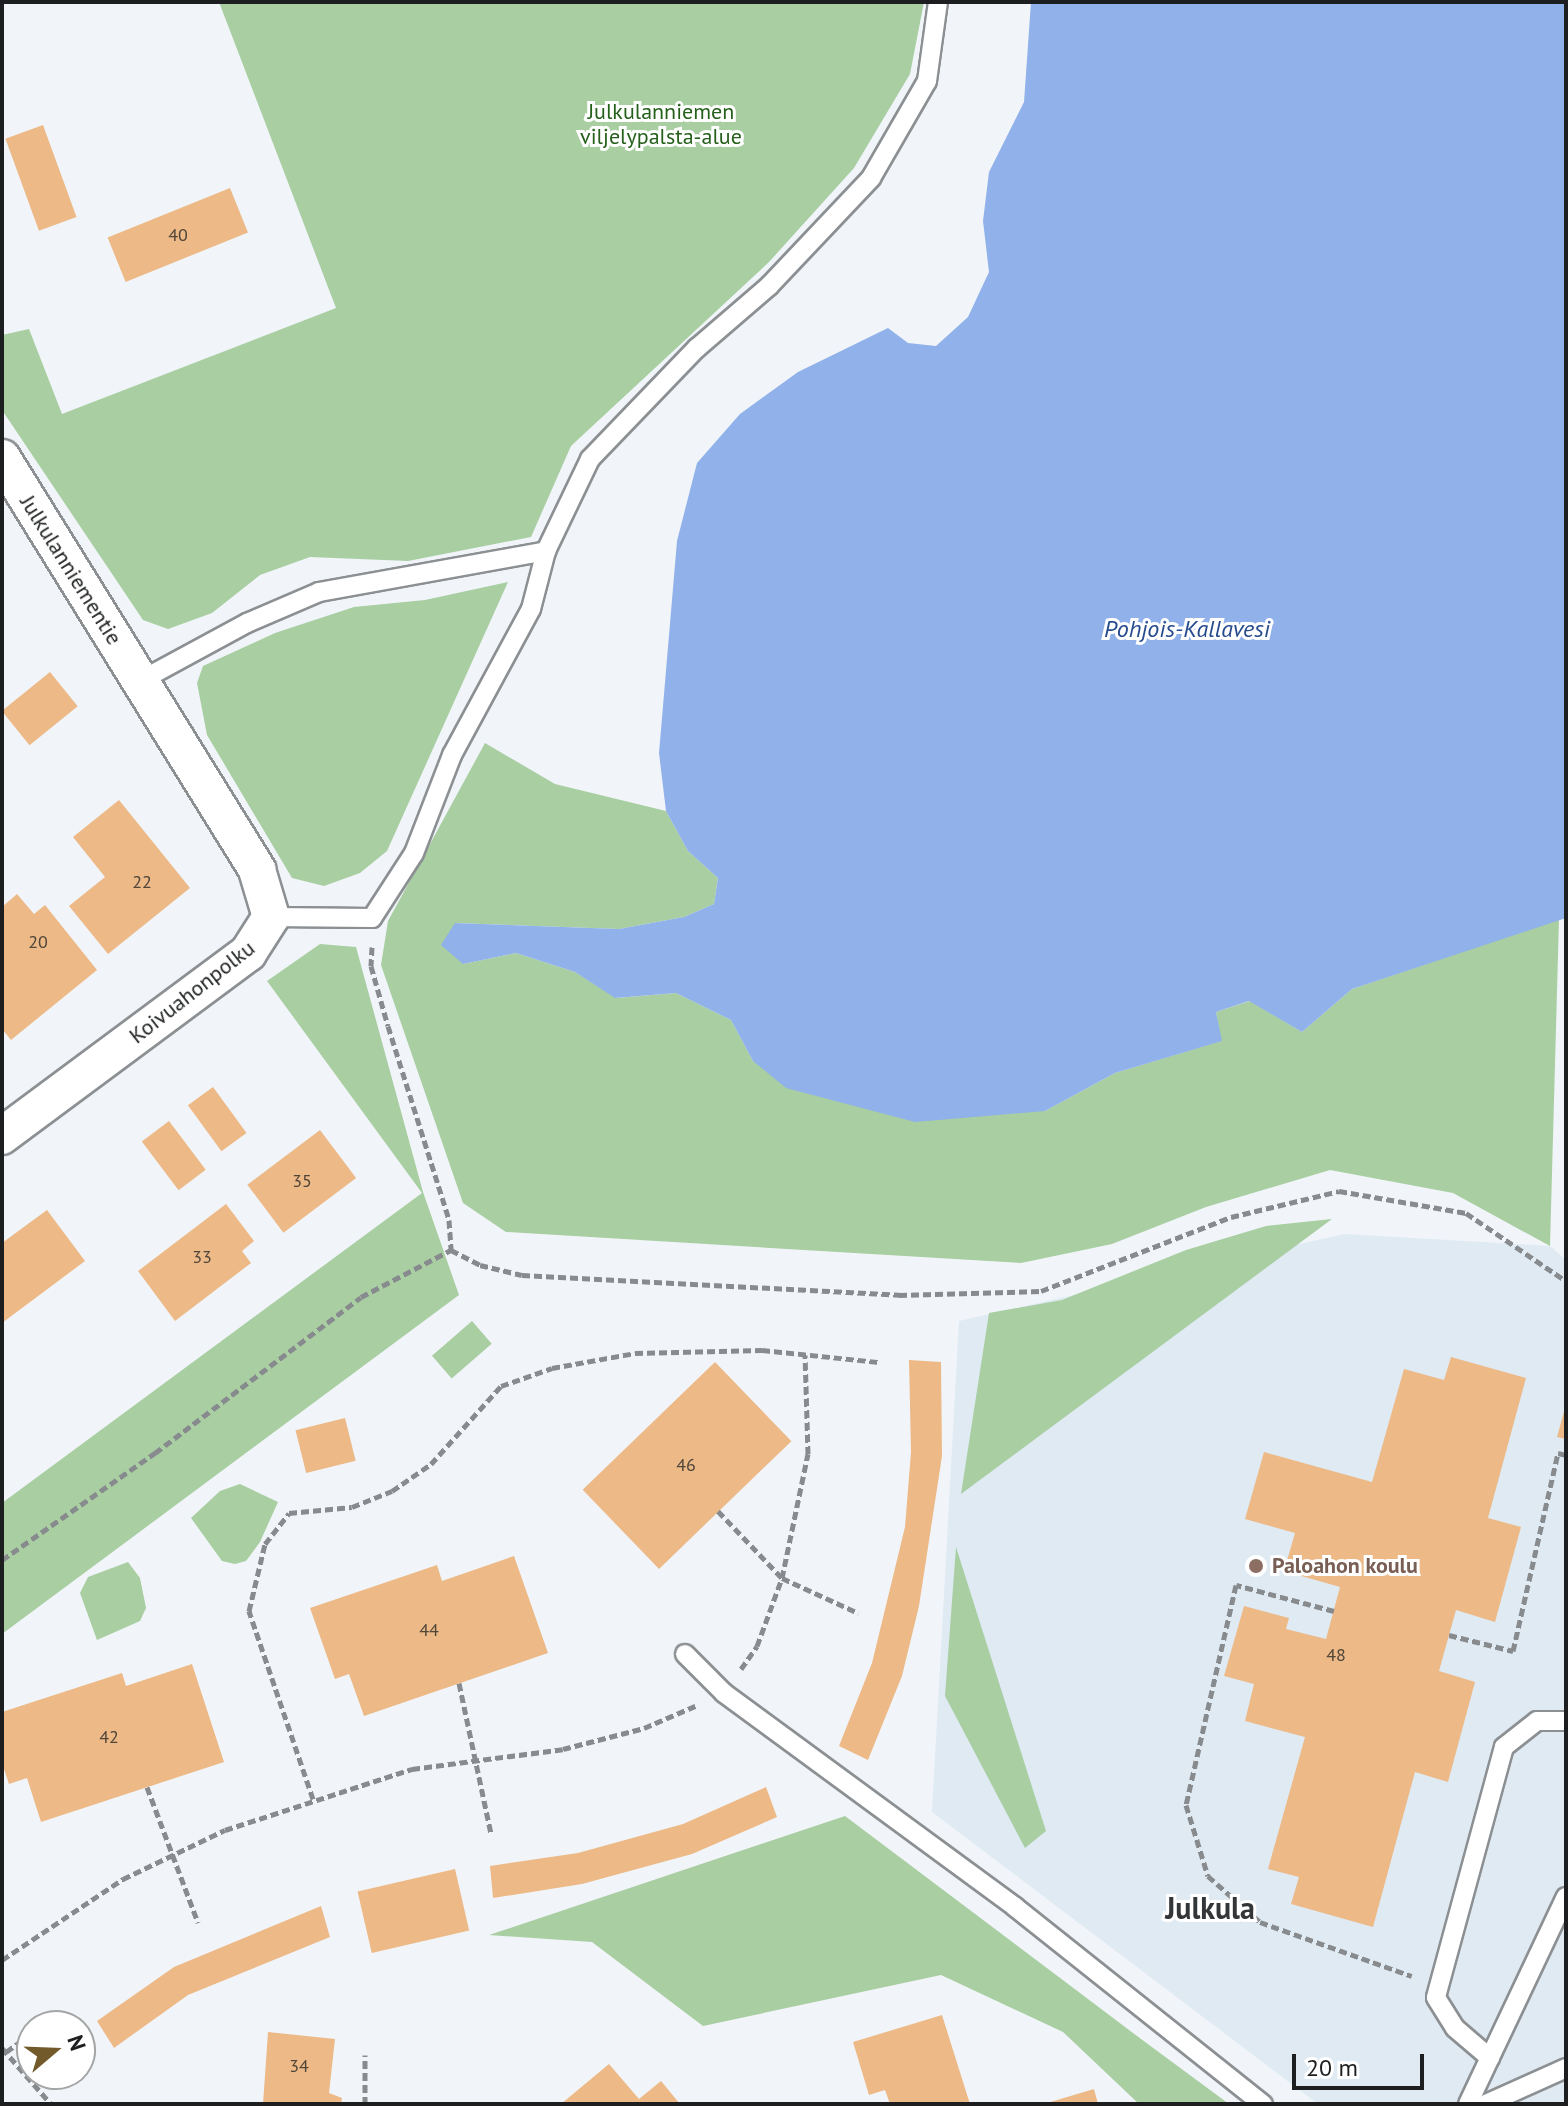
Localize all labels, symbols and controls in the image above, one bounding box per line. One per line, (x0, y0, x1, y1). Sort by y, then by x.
park label: Julkulanniemen viljelypalsta-alue (580, 98, 742, 150)
house number: 40 (168, 224, 188, 246)
street label: Julkulanniementie (14, 490, 128, 650)
water label: Pohjois-Kallavesi (1104, 615, 1270, 643)
house number: 22 (132, 871, 152, 893)
house number: 20 (28, 931, 48, 953)
street label: Koivuahonpolku (124, 935, 260, 1049)
house number: 35 (292, 1170, 312, 1192)
house number: 33 (192, 1246, 212, 1268)
house number: 46 (676, 1454, 696, 1476)
place label: Paloahon koulu (1272, 1553, 1418, 1579)
marker: Paloahon koulu (1247, 1557, 1265, 1575)
house number: 44 (419, 1619, 439, 1641)
house number: 48 (1326, 1644, 1346, 1666)
house number: 42 (99, 1726, 119, 1748)
district label: Julkula (1165, 1890, 1255, 1926)
north arrow (16, 2010, 96, 2090)
text: N (61, 2031, 92, 2054)
scale bar (1296, 2038, 1428, 2088)
text: 20 m (1306, 2052, 1358, 2083)
house number: 34 (289, 2055, 309, 2077)

